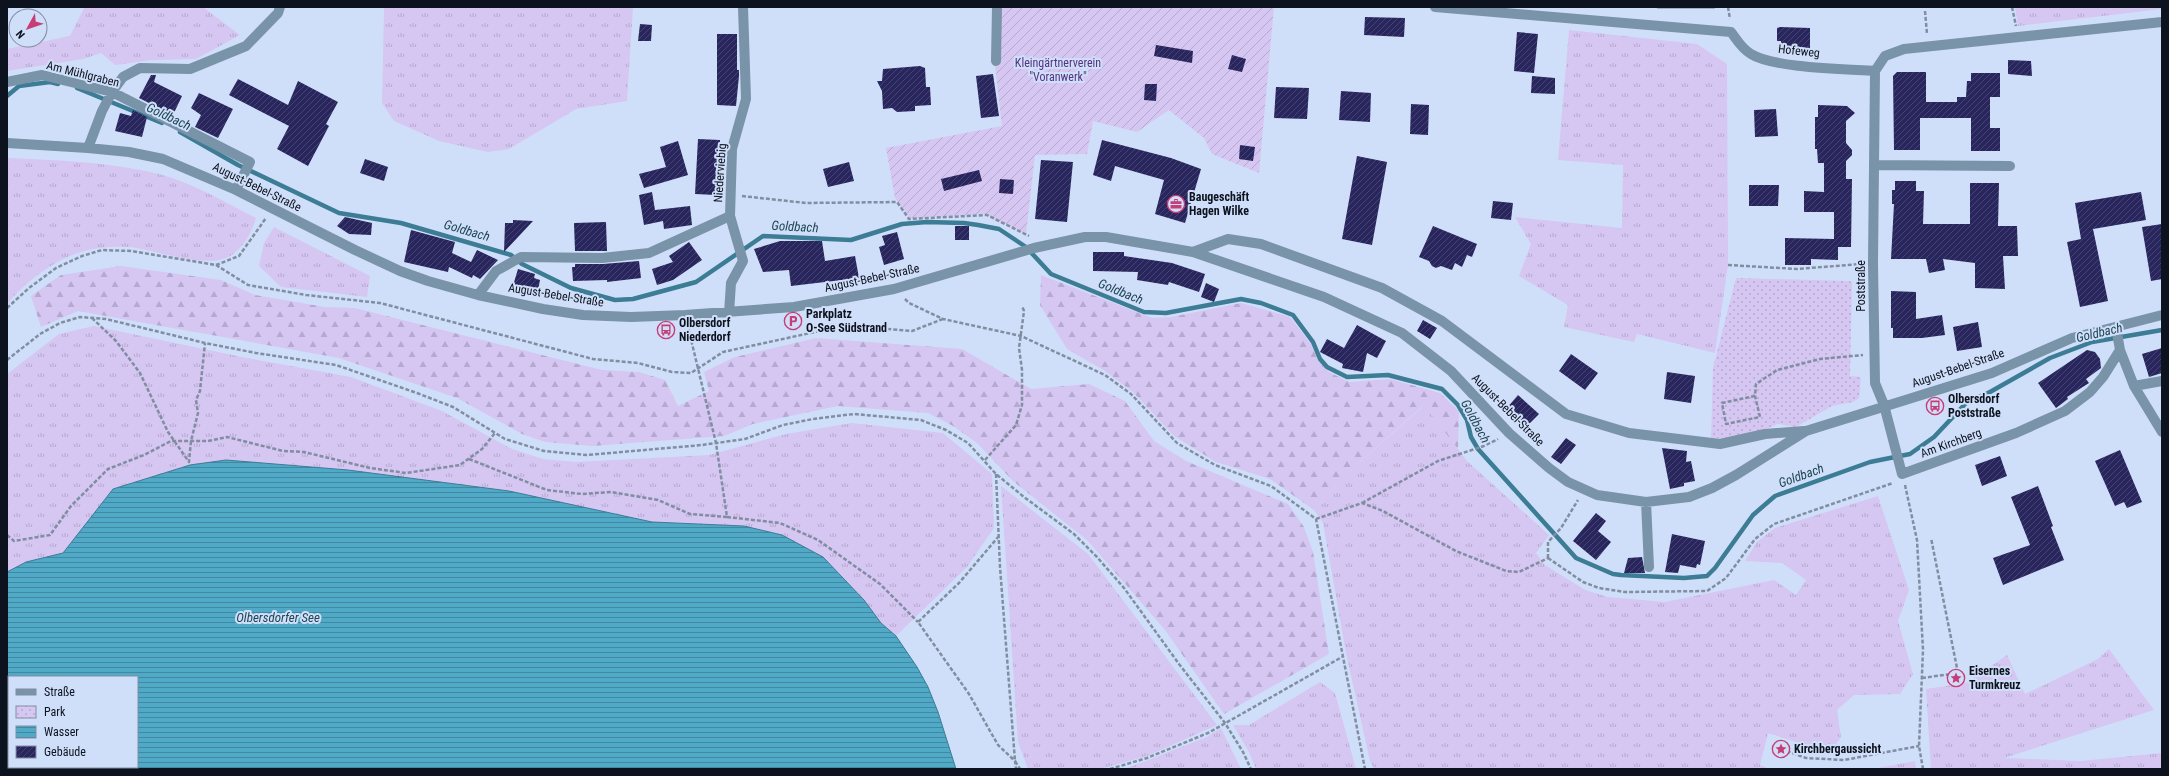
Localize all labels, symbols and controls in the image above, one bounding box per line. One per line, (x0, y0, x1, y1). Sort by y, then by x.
north arrow (8, 8, 48, 48)
text: N (13, 27, 28, 41)
street label: Hofeweg (1777, 42, 1821, 60)
park label: Kleingärtnerverein "Voranwerk" (1015, 56, 1101, 84)
street label: Am Mühlgraben (45, 58, 121, 90)
water label: Goldbach (144, 100, 193, 133)
street label: Niederviebig (711, 143, 729, 203)
street label: August-Bebel-Straße (210, 160, 304, 215)
place label: Baugeschäft Hagen Wilke (1189, 190, 1250, 218)
office icon: Baugeschäft Hagen Wilke (1166, 194, 1186, 214)
water label: Goldbach (442, 217, 492, 244)
water label: Goldbach (771, 218, 819, 235)
street label: Poststraße (1854, 260, 1868, 312)
street label: August-Bebel-Straße (823, 261, 921, 295)
water label: Goldbach (1096, 276, 1145, 307)
street label: August-Bebel-Straße (507, 281, 605, 310)
place label: Parkplatz O-See Südstrand (806, 307, 887, 335)
parking icon: Parkplatz O-See Südstrand (783, 311, 803, 331)
place label: Olbersdorf Niederdorf (679, 316, 731, 344)
bus stop icon: Olbersdorf Niederdorf (656, 320, 676, 340)
water label: Goldbach (2074, 320, 2124, 345)
street label: August-Bebel-Straße (1910, 346, 2006, 390)
street label: August-Bebel-Straße (1469, 371, 1547, 449)
place label: Olbersdorf Poststraße (1948, 392, 2001, 420)
bus stop icon: Olbersdorf Poststraße (1925, 396, 1945, 416)
water label: Goldbach (1458, 397, 1493, 446)
street label: Am Kirchberg (1919, 425, 1983, 461)
water label: Goldbach (1776, 460, 1826, 491)
water label: Olbersdorfer See (236, 610, 320, 625)
place label: Eisernes Turmkreuz (1969, 664, 2021, 692)
place icon: Eisernes Turmkreuz (1946, 668, 1966, 688)
legend (8, 676, 138, 768)
text: Straße (44, 685, 75, 699)
text: Park (44, 705, 66, 719)
text: Wasser (44, 725, 79, 739)
place icon: Kirchbergaussicht (1771, 739, 1791, 759)
place label: Kirchbergaussicht (1794, 742, 1881, 756)
text: Gebäude (44, 745, 86, 759)

